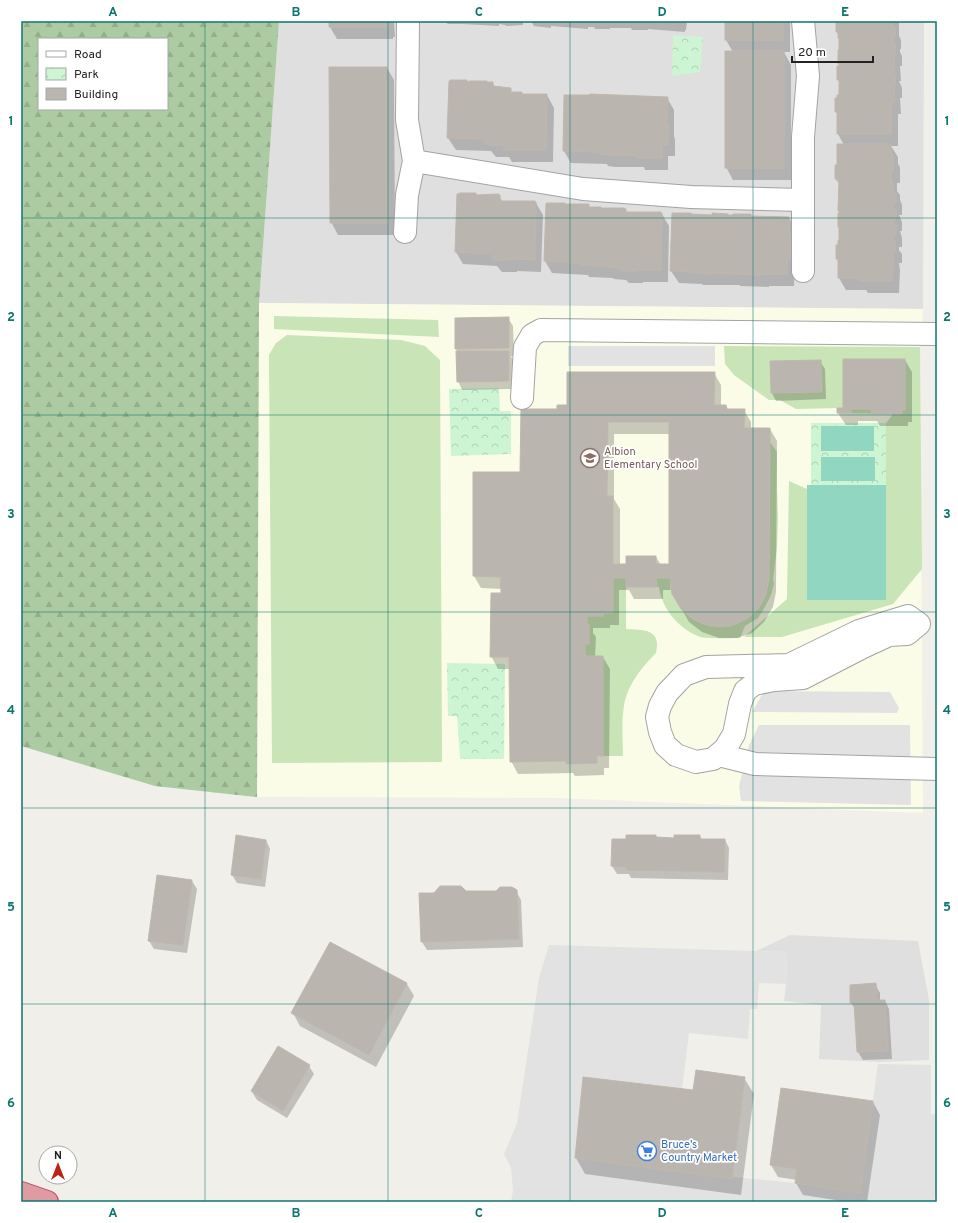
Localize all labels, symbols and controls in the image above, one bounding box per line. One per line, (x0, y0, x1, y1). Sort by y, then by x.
text: A (108, 5, 118, 21)
text: B (292, 5, 301, 21)
text: C (475, 5, 483, 21)
text: D (657, 5, 667, 21)
text: E (841, 5, 849, 21)
legend (38, 38, 168, 110)
scale bar (792, 38, 873, 64)
text: 20 m (798, 45, 826, 61)
text: Road (74, 47, 102, 63)
text: Park (74, 67, 99, 83)
text: Building (74, 87, 118, 103)
text: 1 (8, 114, 14, 130)
text: 1 (944, 114, 950, 130)
text: 2 (7, 310, 15, 326)
text: 2 (943, 310, 951, 326)
place label: Albion Elementary School (604, 445, 697, 472)
school or university icon: Albion Elementary School (579, 447, 601, 469)
text: 3 (7, 507, 15, 523)
text: 3 (943, 507, 951, 523)
text: 4 (7, 703, 15, 719)
text: 4 (943, 703, 951, 719)
text: 5 (7, 900, 15, 916)
text: 5 (943, 900, 951, 916)
text: 6 (7, 1096, 15, 1112)
text: 6 (943, 1096, 951, 1112)
place label: Bruce’s Country Market (661, 1138, 737, 1165)
supermarket icon: Bruce’s Country Market (636, 1140, 658, 1162)
north arrow (38, 1145, 78, 1185)
text: N (54, 1149, 62, 1163)
text: A (108, 1206, 118, 1222)
text: B (292, 1206, 301, 1222)
text: C (475, 1206, 483, 1222)
text: D (657, 1206, 667, 1222)
text: E (841, 1206, 849, 1222)

